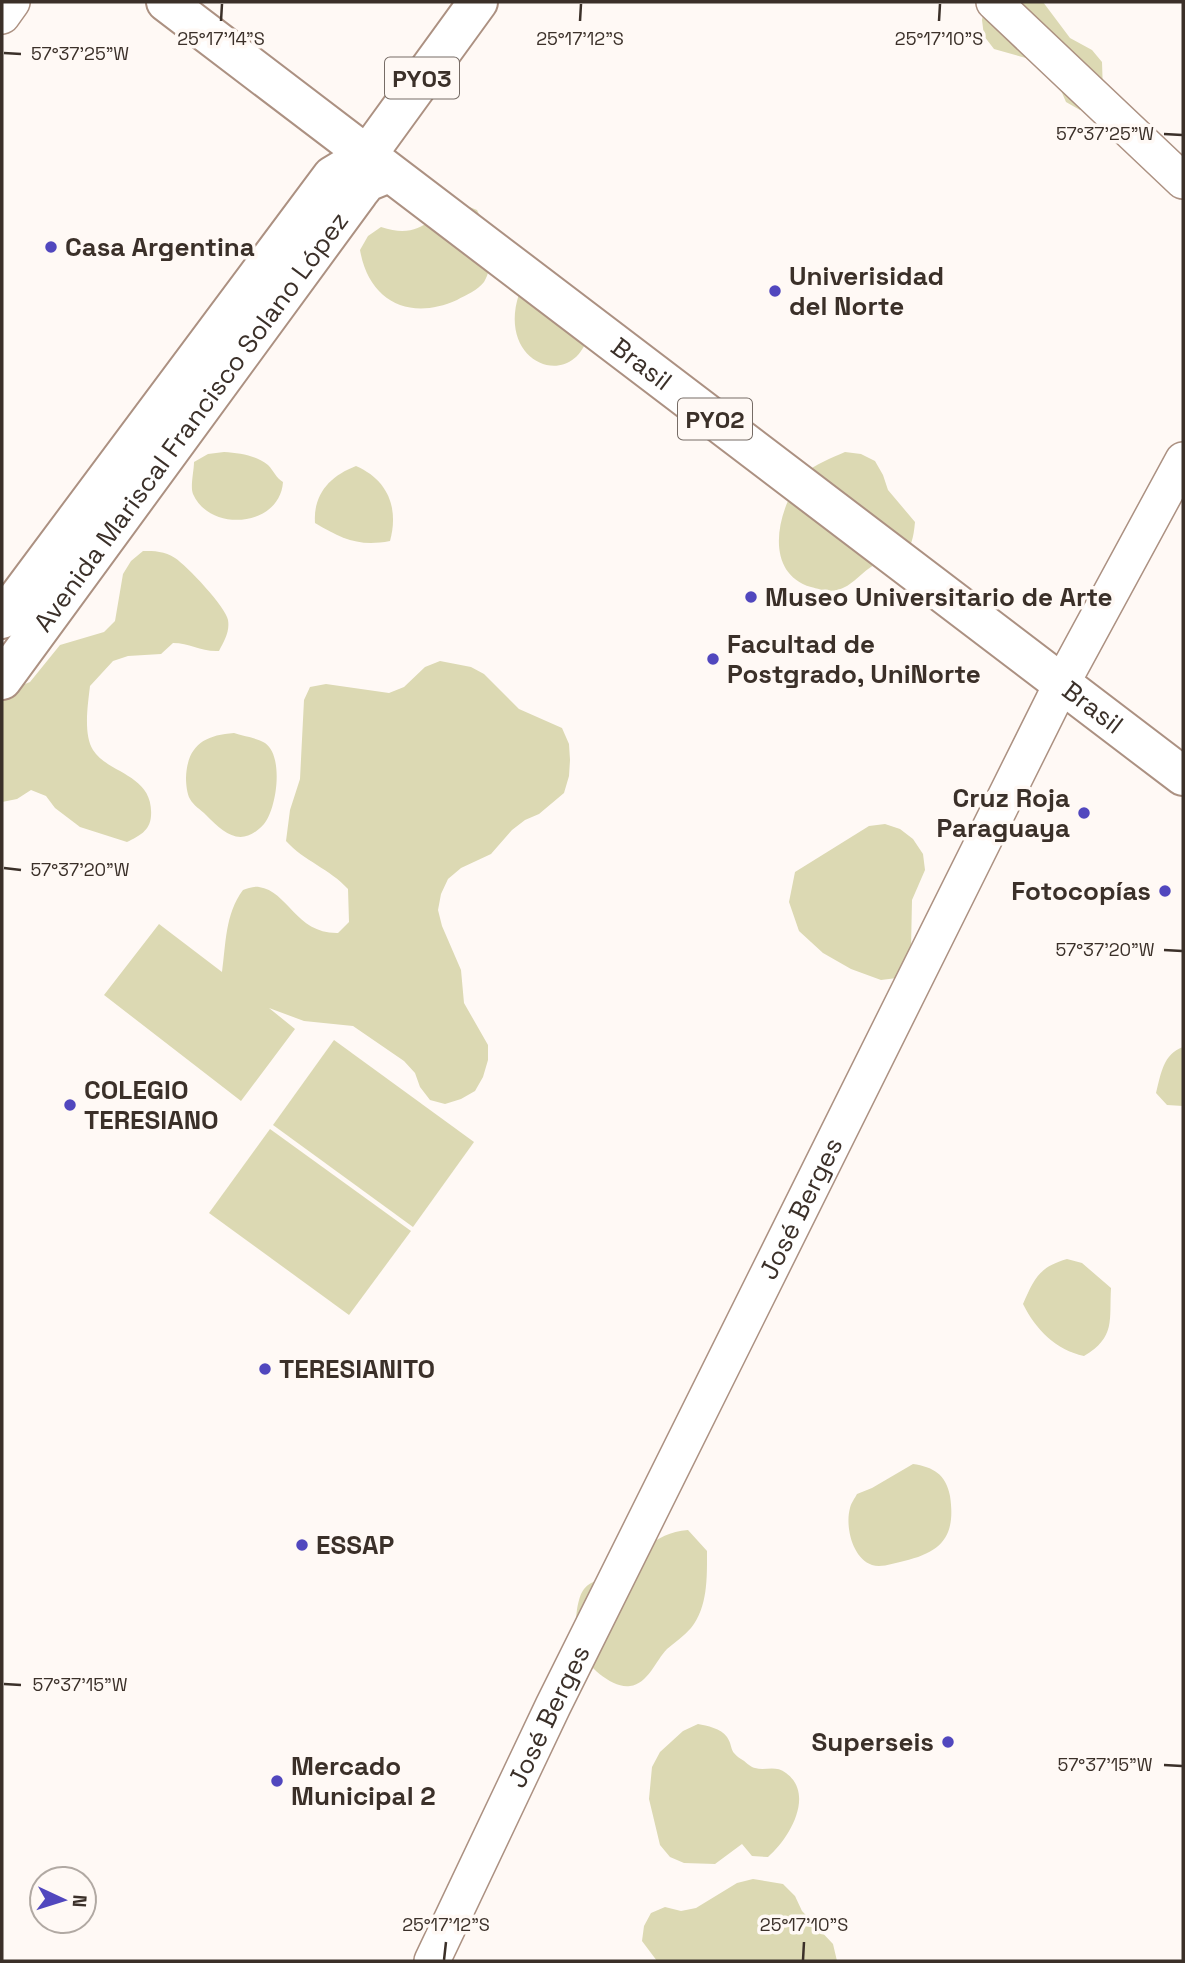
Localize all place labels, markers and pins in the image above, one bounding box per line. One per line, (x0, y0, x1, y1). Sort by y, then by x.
place label: Casa Argentina (65, 230, 255, 264)
marker: Casa Argentina (43, 239, 59, 255)
place label: Univerisidad del Norte (789, 259, 944, 323)
marker: Univerisidad del Norte (767, 283, 783, 299)
place label: Museo Universitario de Arte (765, 580, 1113, 614)
marker: Museo Universitario de Arte (743, 589, 759, 605)
place label: Facultad de Postgrado, UniNorte (727, 627, 981, 691)
marker: Facultad de Postgrado, UniNorte (705, 651, 721, 667)
place label: Cruz Roja Paraguaya (936, 781, 1070, 845)
marker: Cruz Roja Paraguaya (1076, 805, 1092, 821)
place label: Fotocopías (1011, 874, 1151, 908)
marker: Fotocopías (1157, 883, 1173, 899)
place label: COLEGIO TERESIANO (84, 1073, 219, 1137)
marker: COLEGIO TERESIANO (62, 1097, 78, 1113)
place label: TERESIANITO (279, 1352, 435, 1386)
marker: TERESIANITO (257, 1361, 273, 1377)
place label: ESSAP (316, 1528, 394, 1562)
marker: ESSAP (294, 1537, 310, 1553)
place label: Superseis (811, 1725, 934, 1759)
marker: Superseis (940, 1734, 956, 1750)
place label: Mercado Municipal 2 (291, 1749, 436, 1813)
marker: Mercado Municipal 2 (269, 1773, 285, 1789)

